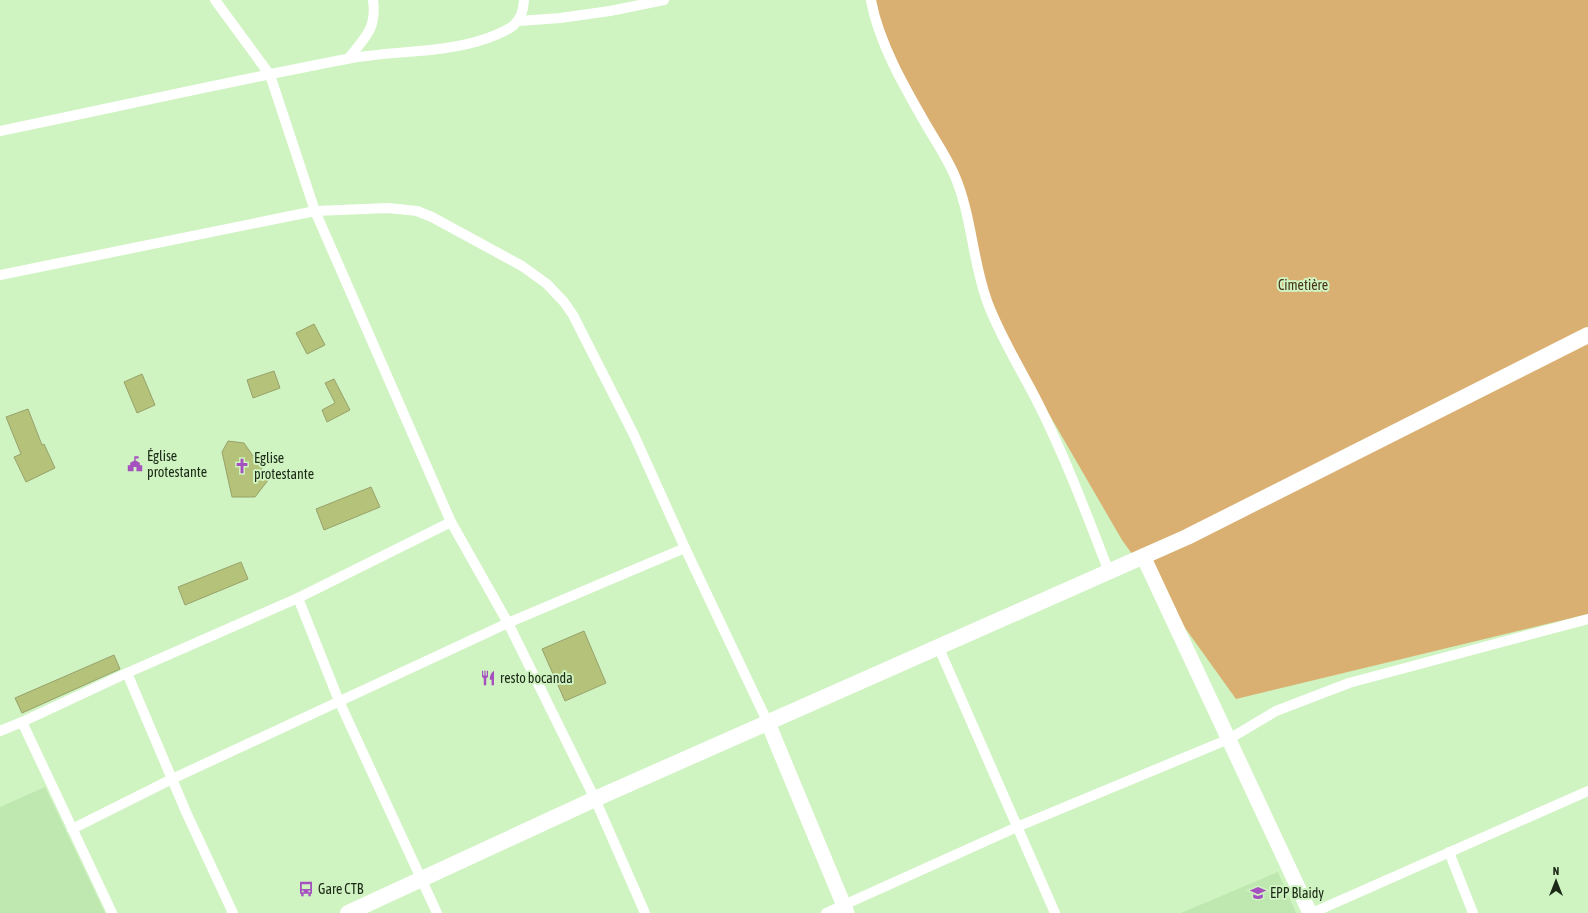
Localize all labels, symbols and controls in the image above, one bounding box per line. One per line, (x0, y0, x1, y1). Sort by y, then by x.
park label: Cimetière (1278, 277, 1328, 293)
place label: Église protestante (147, 448, 207, 480)
place label: Eglise protestante (254, 450, 314, 482)
public building icon: Église protestante (126, 455, 144, 473)
church icon: Eglise protestante (233, 457, 251, 475)
restaurant icon: resto bocanda (479, 669, 497, 687)
place label: resto bocanda (500, 670, 573, 686)
north arrow (1536, 861, 1576, 901)
text: N (1553, 865, 1559, 877)
bus stop icon: Gare CTB (297, 880, 315, 898)
place label: Gare CTB (318, 881, 364, 897)
school or university icon: EPP Blaidy (1249, 884, 1267, 902)
place label: EPP Blaidy (1270, 885, 1324, 901)

